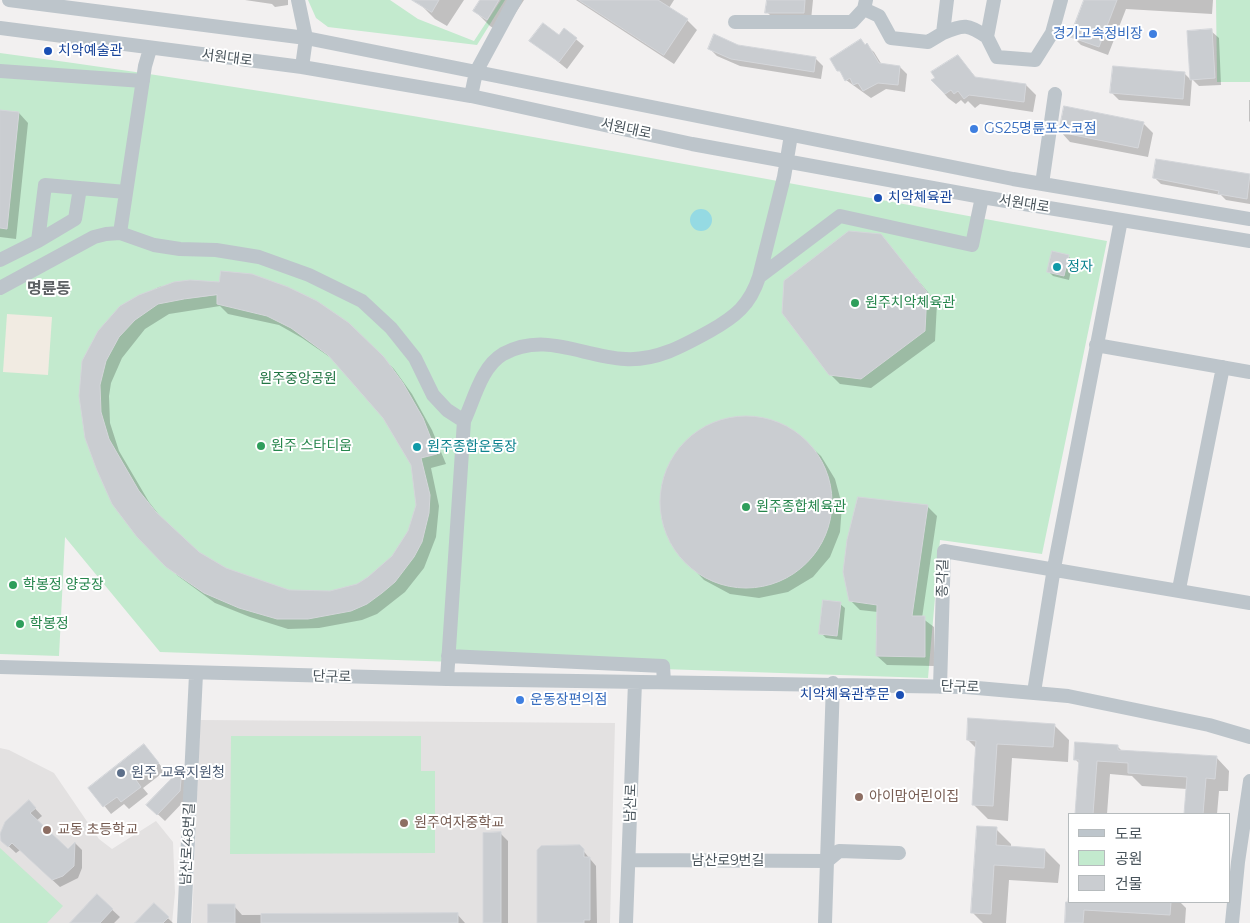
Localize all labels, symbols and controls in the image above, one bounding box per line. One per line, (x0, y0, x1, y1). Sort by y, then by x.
place label: 경기고속정비장 (1053, 26, 1143, 42)
marker: 경기고속정비장 (1147, 28, 1159, 40)
place label: 치악예술관 (58, 43, 122, 59)
marker: 치악예술관 (42, 45, 54, 57)
street label: 서원대로 (200, 47, 254, 69)
street label: 서원대로 (599, 115, 653, 143)
place label: GS25명륜포스코점 (984, 121, 1097, 137)
marker: GS25명륜포스코점 (968, 123, 980, 135)
place label: 치악체육관 (888, 190, 952, 206)
marker: 치악체육관 (872, 192, 884, 204)
street label: 서원대로 (997, 192, 1051, 216)
place label: 정자 (1067, 259, 1093, 275)
marker: 정자 (1051, 261, 1063, 273)
district label: 명륜동 (27, 279, 71, 299)
place label: 원주치악체육관 (865, 295, 955, 311)
marker: 원주치악체육관 (849, 297, 861, 309)
park label: 원주중앙공원 (259, 371, 337, 387)
place label: 원주 스타디움 (271, 438, 352, 454)
place label: 원주종합운동장 (427, 439, 517, 455)
marker: 원주 스타디움 (255, 440, 267, 452)
marker: 원주종합운동장 (411, 441, 423, 453)
place label: 원주종합체육관 (756, 499, 846, 515)
marker: 원주종합체육관 (740, 501, 752, 513)
street label: 종각길 (934, 559, 952, 597)
place label: 학봉정 양궁장 (23, 577, 104, 593)
marker: 학봉정 양궁장 (7, 579, 19, 591)
place label: 학봉정 (30, 616, 69, 632)
marker: 학봉정 (14, 618, 26, 630)
street label: 단구로 (313, 668, 351, 686)
street label: 단구로 (940, 678, 980, 696)
place label: 치악체육관후문 (800, 687, 890, 703)
marker: 치악체육관후문 (894, 689, 906, 701)
place label: 운동장편의점 (530, 692, 607, 708)
marker: 운동장편의점 (514, 694, 526, 706)
place label: 원주 교육지원청 (131, 765, 225, 781)
marker: 원주 교육지원청 (115, 767, 127, 779)
street label: 남산로 (622, 783, 640, 823)
place label: 아이맘어린이집 (869, 789, 959, 805)
marker: 아이맘어린이집 (853, 791, 865, 803)
street label: 남산로48번길 (177, 802, 199, 886)
legend (1068, 813, 1230, 903)
place label: 원주여자중학교 (414, 815, 504, 831)
marker: 원주여자중학교 (398, 817, 410, 829)
place label: 교동 초등학교 (57, 822, 138, 838)
marker: 교동 초등학교 (41, 824, 53, 836)
text: 도로 (1115, 824, 1143, 843)
text: 공원 (1115, 849, 1143, 868)
street label: 남산로9번길 (692, 853, 764, 869)
text: 건물 (1115, 874, 1143, 893)

